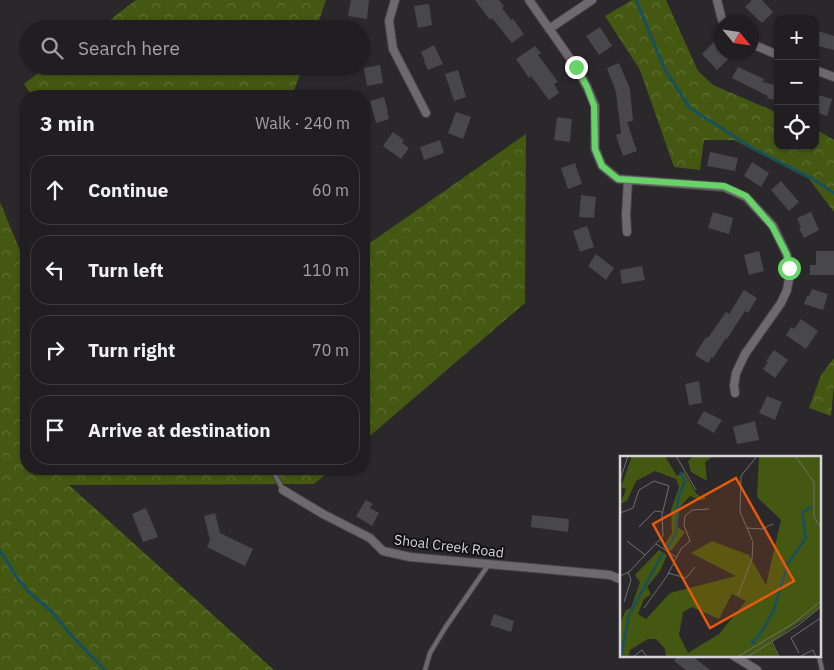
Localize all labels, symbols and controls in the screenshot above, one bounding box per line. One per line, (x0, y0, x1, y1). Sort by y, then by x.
north arrow (714, 15, 759, 60)
map controls (774, 15, 819, 150)
button: + (774, 15, 819, 60)
search box (20, 20, 370, 75)
icon: search (38, 34, 66, 62)
text: Search here (78, 36, 180, 60)
route end (565, 56, 588, 79)
button: − (774, 60, 819, 105)
button: locate (774, 105, 819, 150)
text: 3 min (40, 109, 95, 137)
text: Walk · 240 m (255, 113, 350, 133)
icon: ahead (41, 176, 69, 204)
text: Continue (88, 178, 168, 202)
text: 60 m (312, 180, 349, 200)
icon: left (41, 256, 69, 284)
route start (778, 257, 801, 280)
text: Turn left (88, 258, 164, 282)
text: 110 m (302, 260, 349, 280)
icon: right (41, 336, 69, 364)
text: Turn right (88, 338, 175, 362)
text: 70 m (312, 340, 349, 360)
icon: arrive (41, 416, 69, 444)
text: Arrive at destination (88, 418, 271, 442)
inset map (620, 456, 822, 658)
street label: Shoal Creek Road (393, 530, 505, 562)

